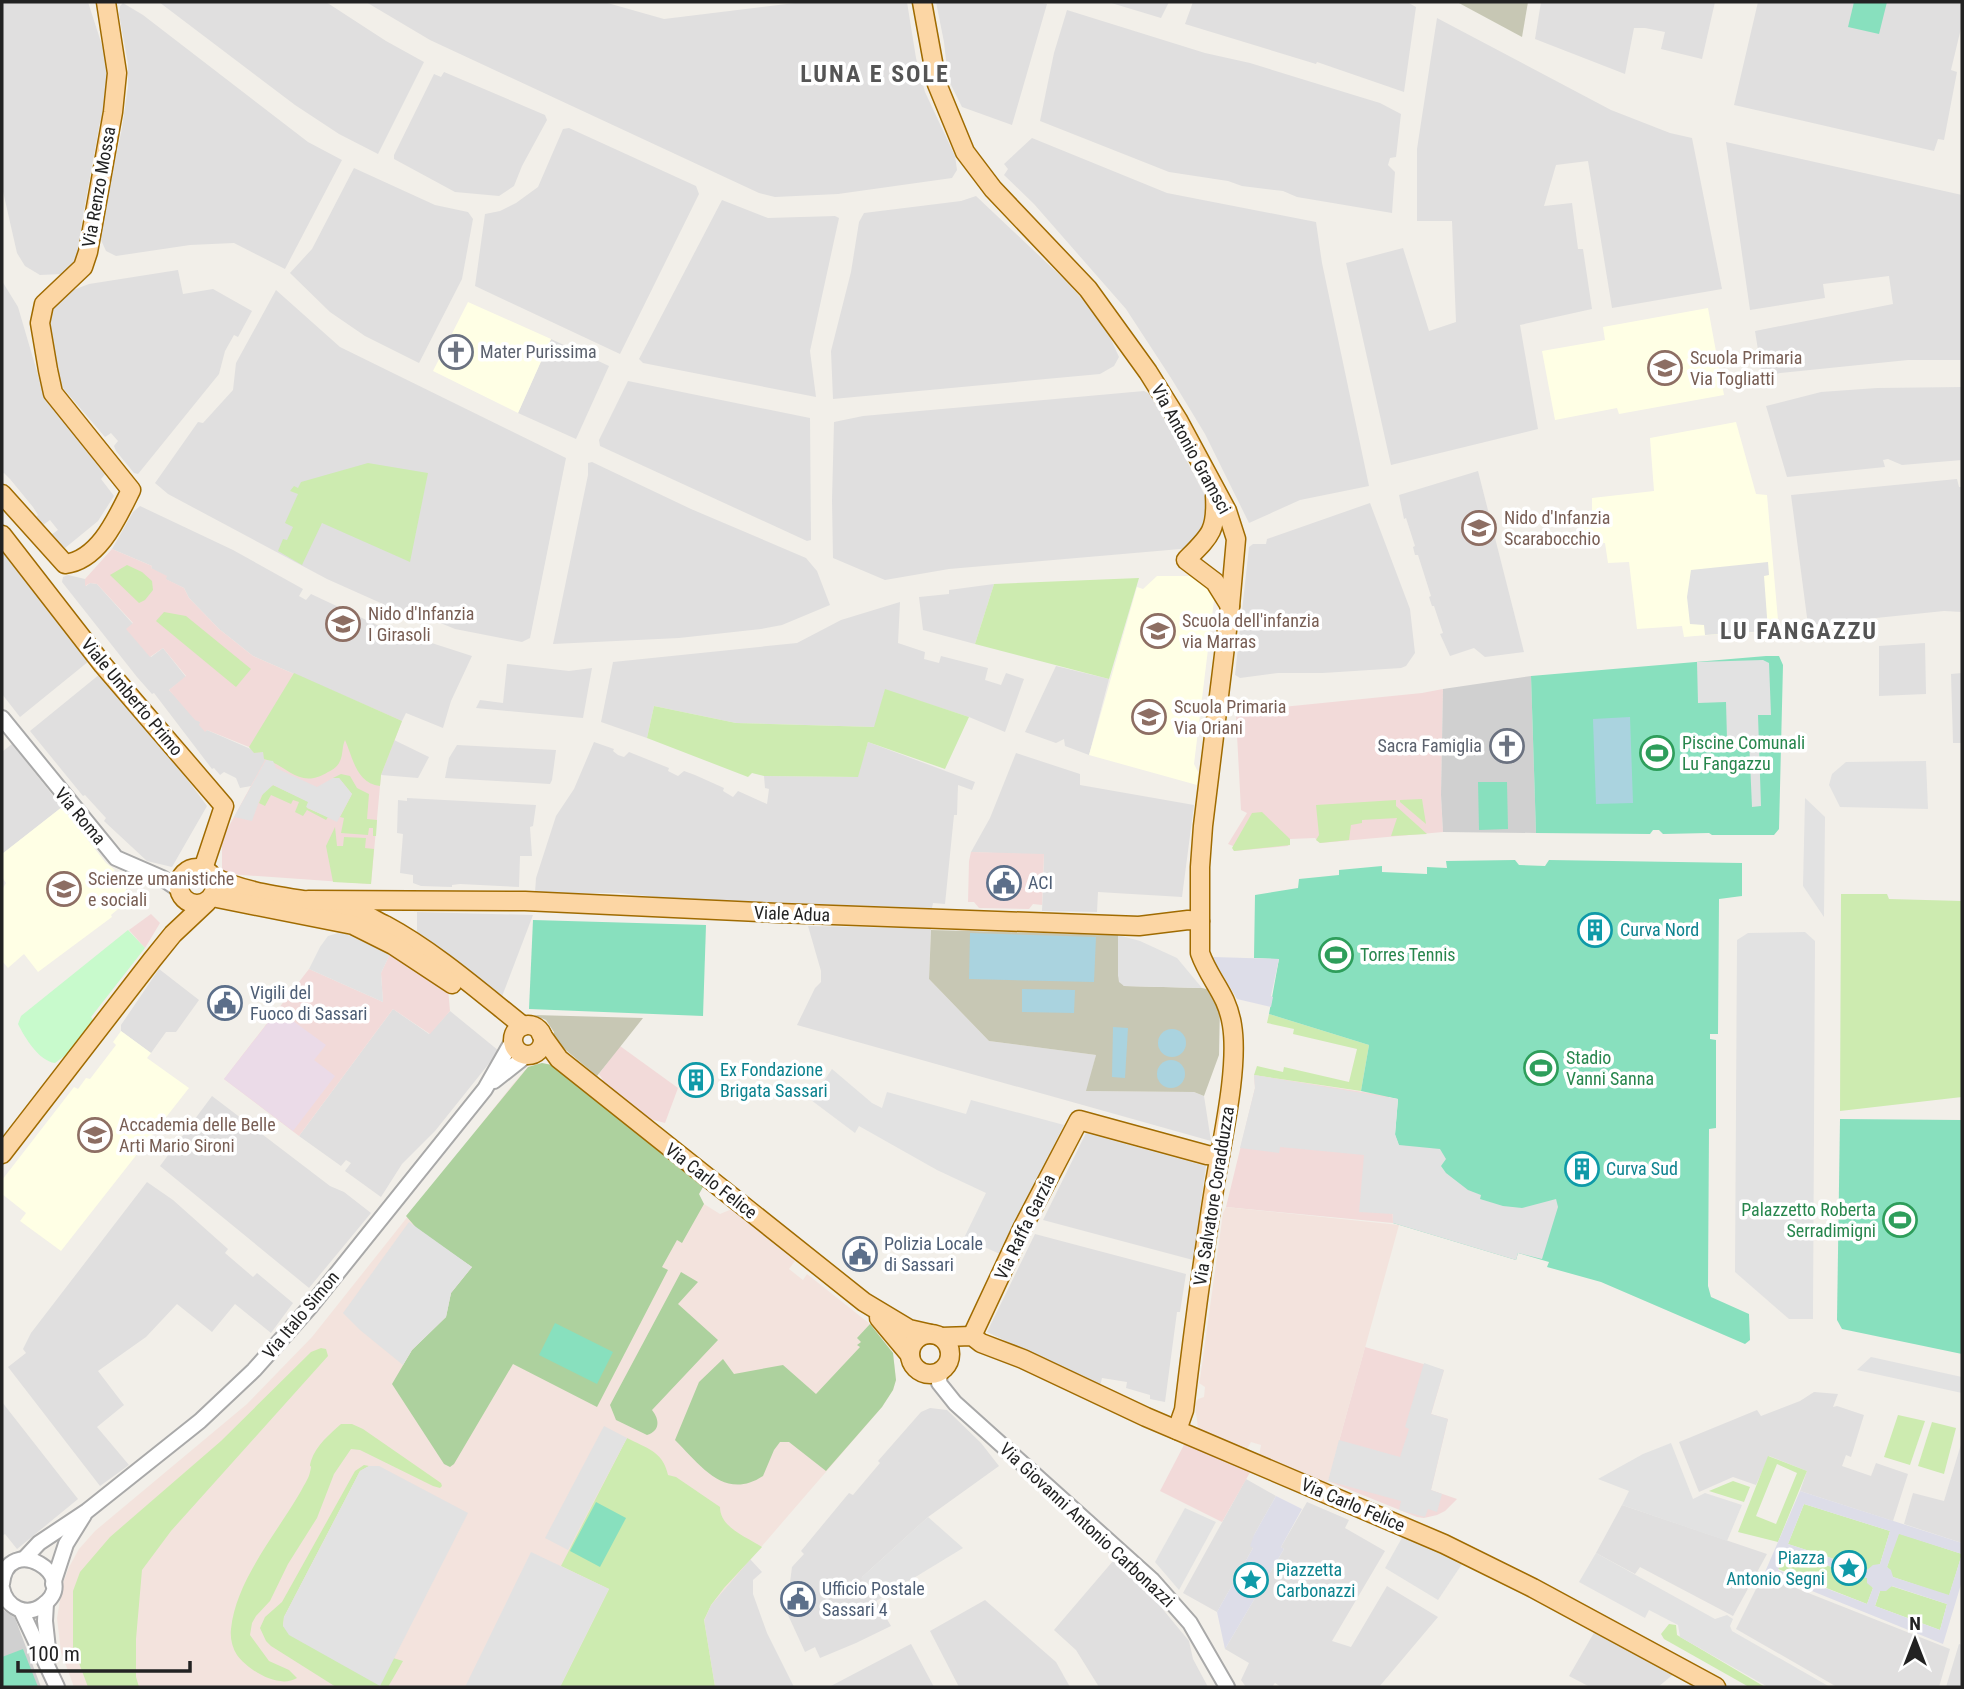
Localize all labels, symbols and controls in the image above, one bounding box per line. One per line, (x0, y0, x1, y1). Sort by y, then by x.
district label: LUNA E SOLE (800, 60, 950, 88)
street label: Via Renzo Mossa (78, 125, 119, 249)
church icon: Mater Purissima (437, 333, 475, 371)
place label: Mater Purissima (480, 341, 597, 362)
place label: Scuola Primaria Via Togliatti (1690, 347, 1802, 389)
school or university icon: Scuola Primaria Via Togliatti (1646, 349, 1684, 387)
street label: Via Antonio Gramsci (1147, 380, 1236, 517)
place label: Nido d'Infanzia Scarabocchio (1504, 507, 1610, 549)
school or university icon: Nido d'Infanzia Scarabocchio (1460, 509, 1498, 547)
place label: Nido d'Infanzia I Girasoli (368, 603, 474, 645)
school or university icon: Nido d'Infanzia I Girasoli (324, 605, 362, 643)
place label: Scuola dell'infanzia via Marras (1182, 610, 1320, 652)
school or university icon: Scuola dell'infanzia via Marras (1139, 612, 1177, 650)
district label: LU FANGAZZU (1720, 617, 1878, 645)
street label: Viale Umberto Primo (77, 634, 188, 760)
place label: Scuola Primaria Via Oriani (1174, 696, 1286, 738)
school or university icon: Scuola Primaria Via Oriani (1130, 698, 1168, 736)
church icon: Sacra Famiglia (1488, 727, 1526, 765)
place label: Piscine Comunali Lu Fangazzu (1682, 732, 1805, 774)
sports icon: Piscine Comunali Lu Fangazzu (1638, 734, 1676, 772)
place label: Sacra Famiglia (1377, 735, 1482, 756)
street label: Via Roma (51, 783, 110, 848)
public building icon: ACI (985, 864, 1023, 902)
place label: Scienze umanistiche e sociali (88, 868, 234, 910)
school or university icon: Scienze umanistiche e sociali (45, 870, 83, 908)
place label: ACI (1028, 872, 1053, 893)
street label: Viale Adua (754, 902, 830, 925)
building icon: Curva Nord (1576, 911, 1614, 949)
place label: Curva Nord (1620, 919, 1699, 940)
sports icon: Torres Tennis (1317, 936, 1355, 974)
place label: Torres Tennis (1360, 944, 1455, 965)
place label: Vigili del Fuoco di Sassari (250, 982, 367, 1024)
public building icon: Vigili del Fuoco di Sassari (206, 984, 244, 1022)
place label: Stadio Vanni Sanna (1566, 1047, 1654, 1089)
sports icon: Stadio Vanni Sanna (1522, 1049, 1560, 1087)
place label: Ex Fondazione Brigata Sassari (720, 1059, 828, 1101)
building icon: Ex Fondazione Brigata Sassari (677, 1061, 715, 1099)
street label: Via Salvatore Coradduzza (1189, 1105, 1238, 1287)
place label: Accademia delle Belle Arti Mario Sironi (119, 1114, 276, 1156)
school or university icon: Accademia delle Belle Arti Mario Sironi (76, 1116, 114, 1154)
street label: Via Carlo Felice (661, 1138, 761, 1223)
building icon: Curva Sud (1563, 1150, 1601, 1188)
place label: Curva Sud (1606, 1158, 1678, 1179)
street label: Via Raffa Garzia (990, 1171, 1059, 1283)
place label: Palazzetto Roberta Serradimigni (1741, 1199, 1876, 1241)
sports icon: Palazzetto Roberta Serradimigni (1881, 1201, 1919, 1239)
place label: Polizia Locale di Sassari (884, 1233, 983, 1275)
public building icon: Polizia Locale di Sassari (841, 1235, 879, 1273)
street label: Via Italo Simon (258, 1267, 343, 1363)
street label: Via Giovanni Antonio Carbonazzi (996, 1438, 1179, 1611)
street label: Via Carlo Felice (1298, 1473, 1408, 1536)
place label: Piazza Antonio Segni (1726, 1547, 1825, 1589)
place icon: Piazza Antonio Segni (1830, 1549, 1868, 1587)
place label: Piazzetta Carbonazzi (1276, 1559, 1356, 1601)
place icon: Piazzetta Carbonazzi (1232, 1561, 1270, 1599)
place label: Ufficio Postale Sassari 4 (822, 1578, 925, 1620)
public building icon: Ufficio Postale Sassari 4 (779, 1580, 817, 1618)
north arrow (1880, 1605, 1950, 1675)
text: N (1909, 1612, 1921, 1635)
scale bar (18, 1630, 189, 1674)
text: 100 m (28, 1642, 80, 1666)

